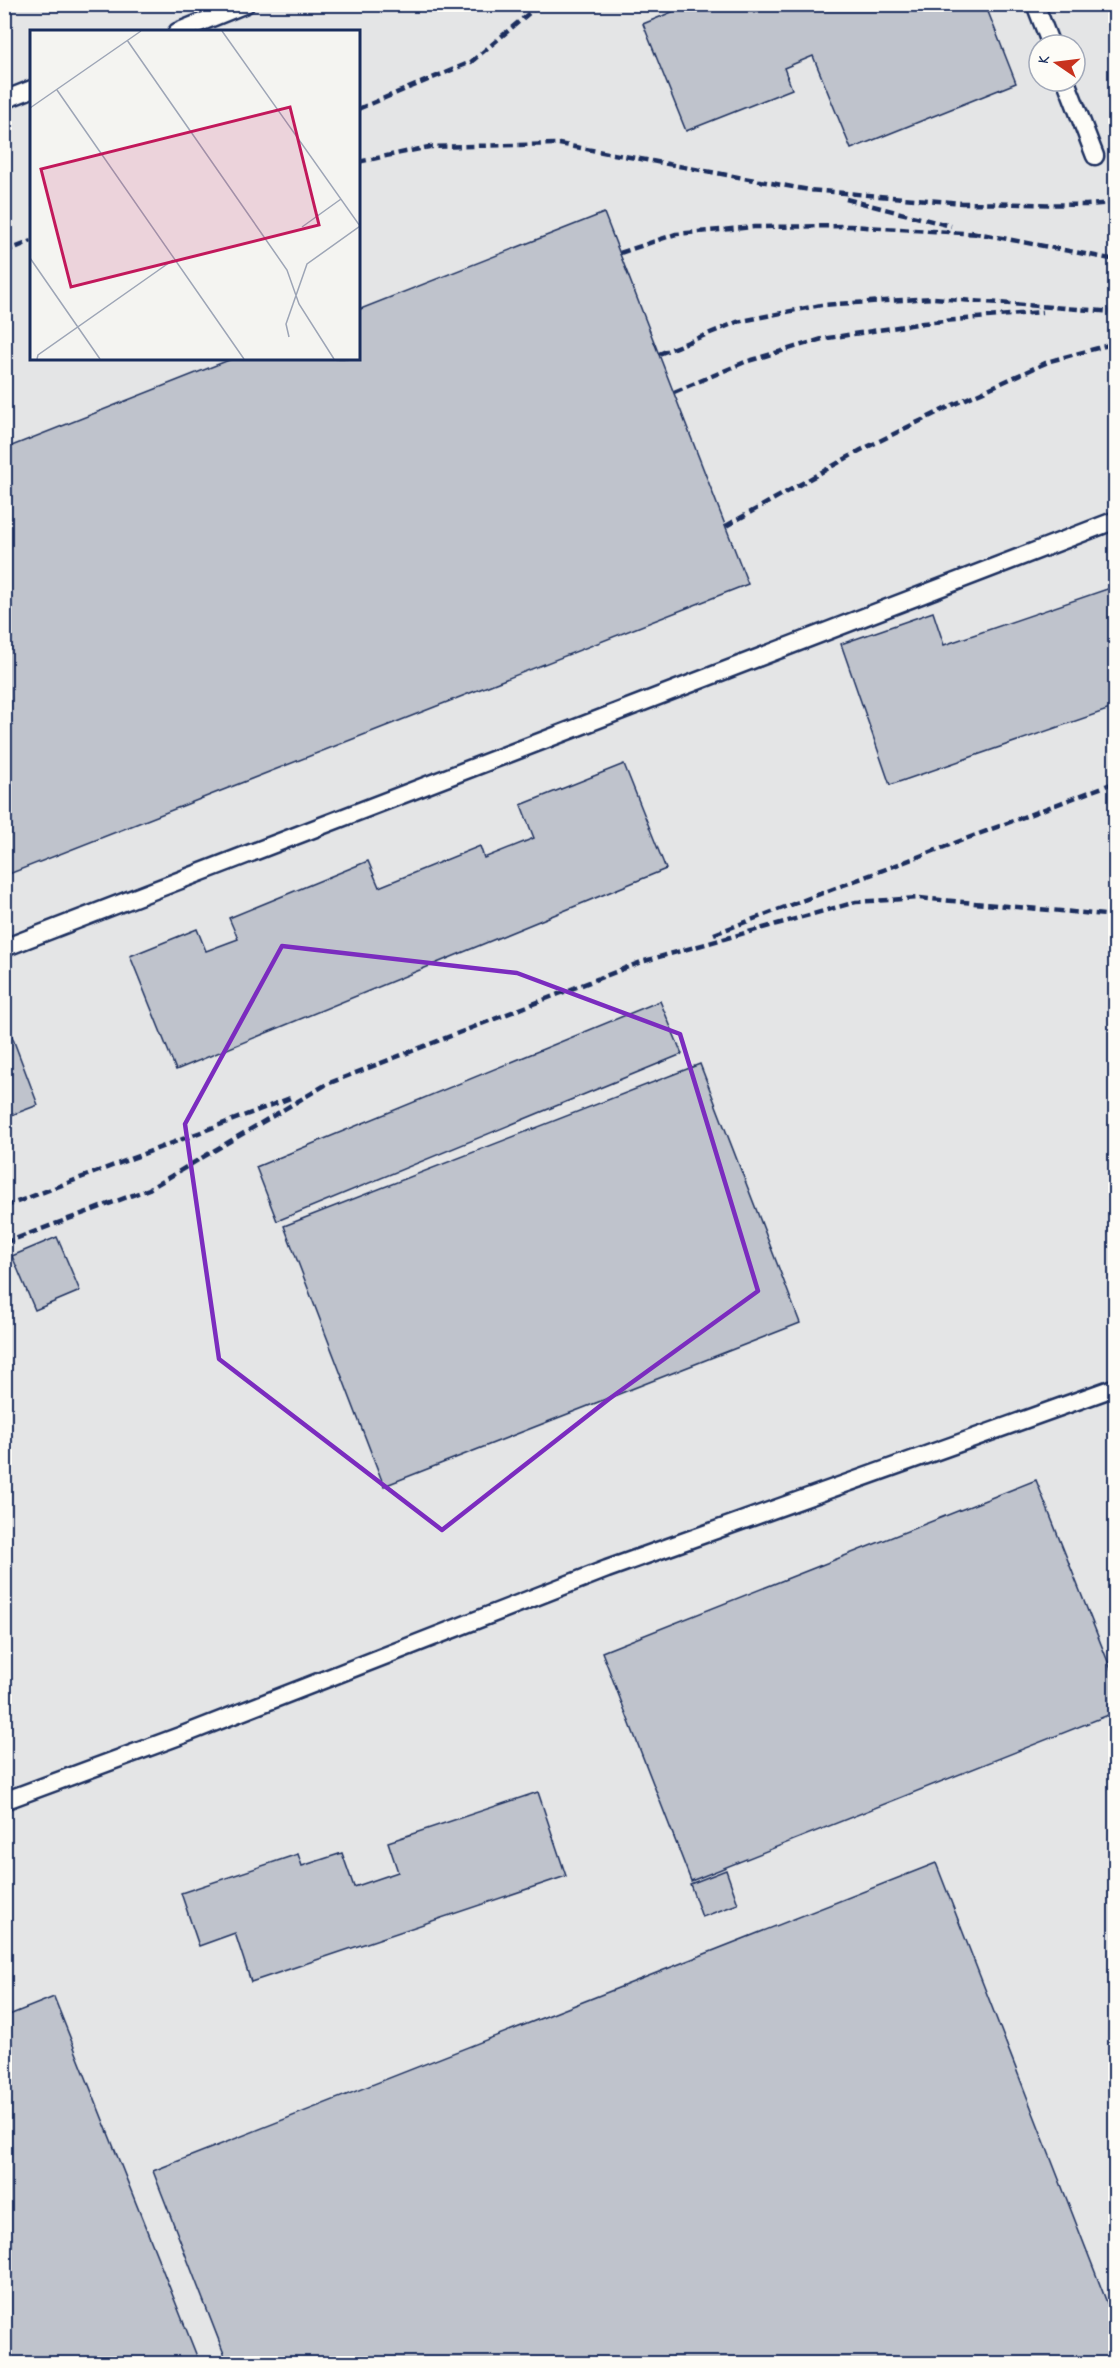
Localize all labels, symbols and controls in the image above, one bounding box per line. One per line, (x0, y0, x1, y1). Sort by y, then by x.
inset map (30, 30, 360, 360)
north arrow (1027, 33, 1087, 93)
text: K (1032, 52, 1057, 67)

